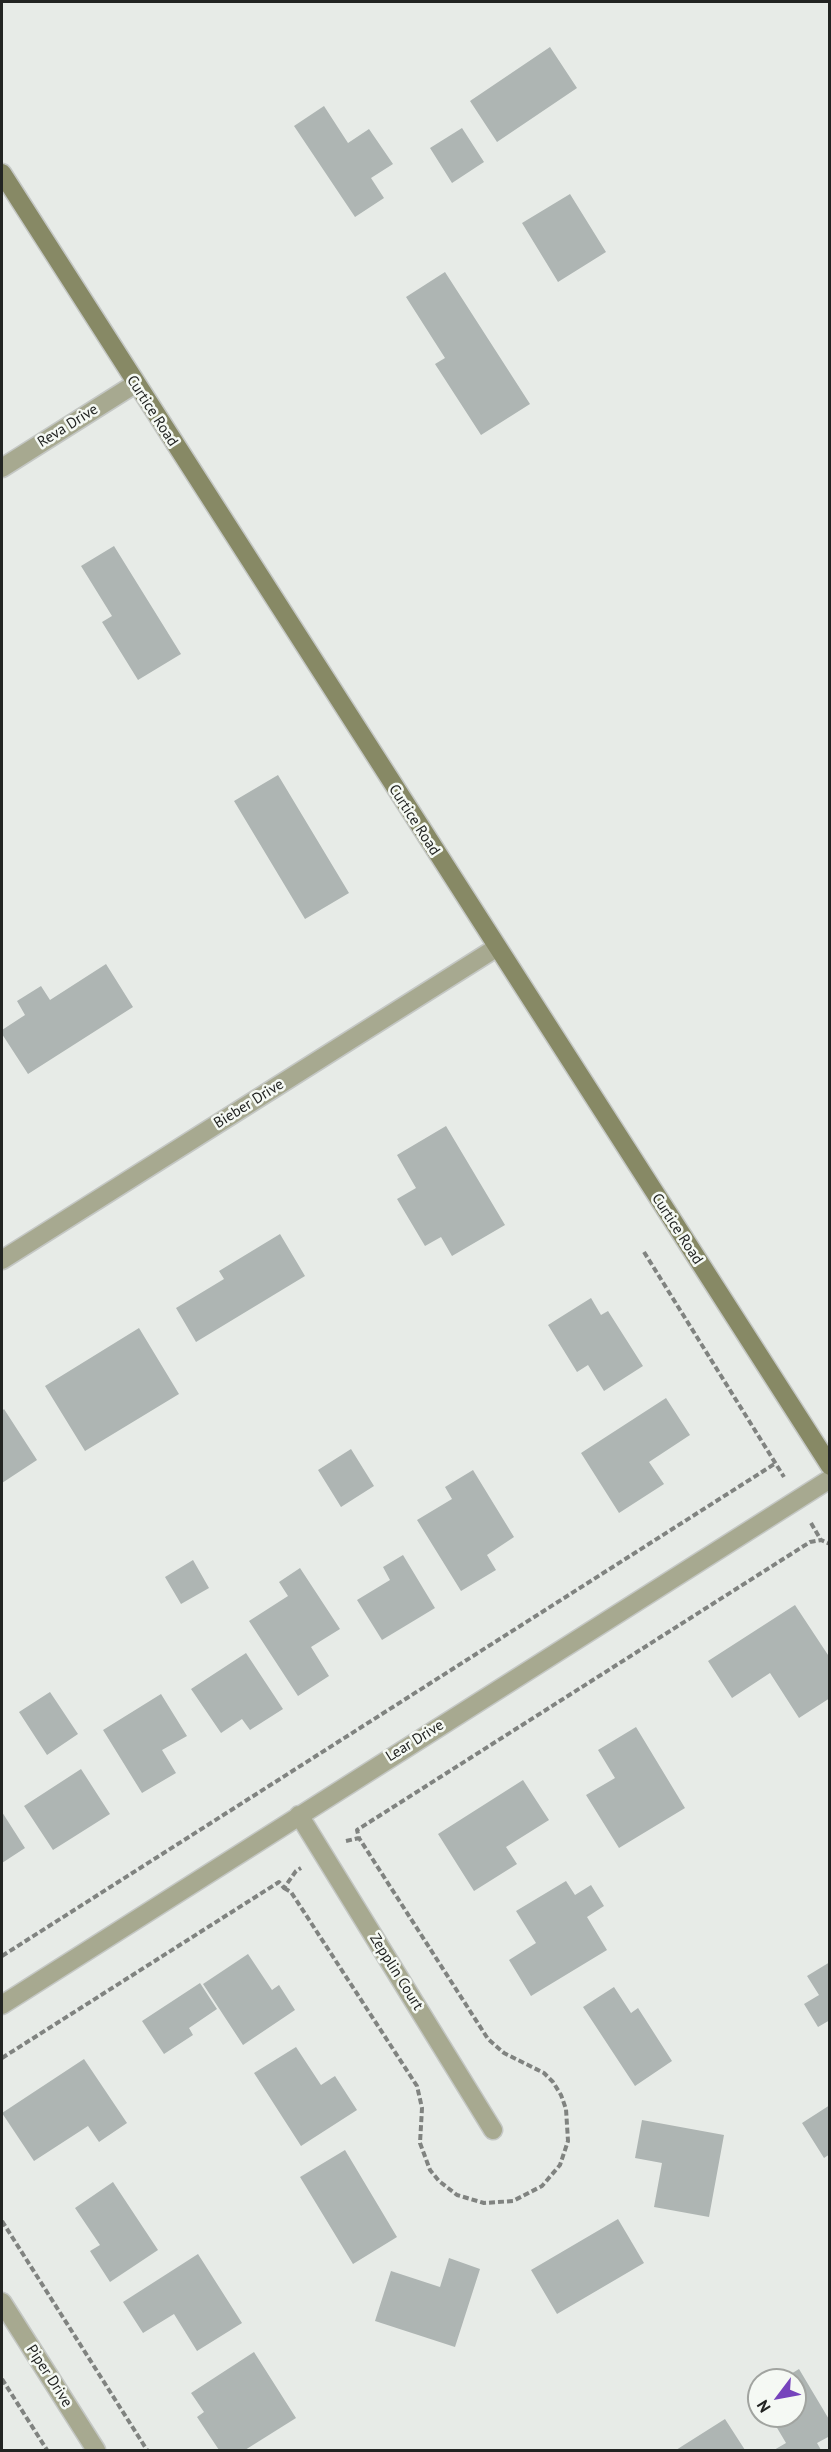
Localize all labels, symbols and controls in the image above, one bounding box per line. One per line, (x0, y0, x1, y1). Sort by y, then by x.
street label: Curtice Road (122, 372, 182, 450)
street label: Reva Drive (34, 400, 102, 452)
street label: Curtice Road (384, 781, 444, 859)
street label: Bieber Drive (211, 1075, 287, 1133)
street label: Curtice Road (647, 1190, 707, 1268)
street label: Lear Drive (383, 1716, 447, 1766)
street label: Zepplin Court (365, 1930, 427, 2014)
street label: Piper Drive (22, 2341, 76, 2411)
north arrow (747, 2368, 807, 2428)
text: N (752, 2397, 775, 2416)

